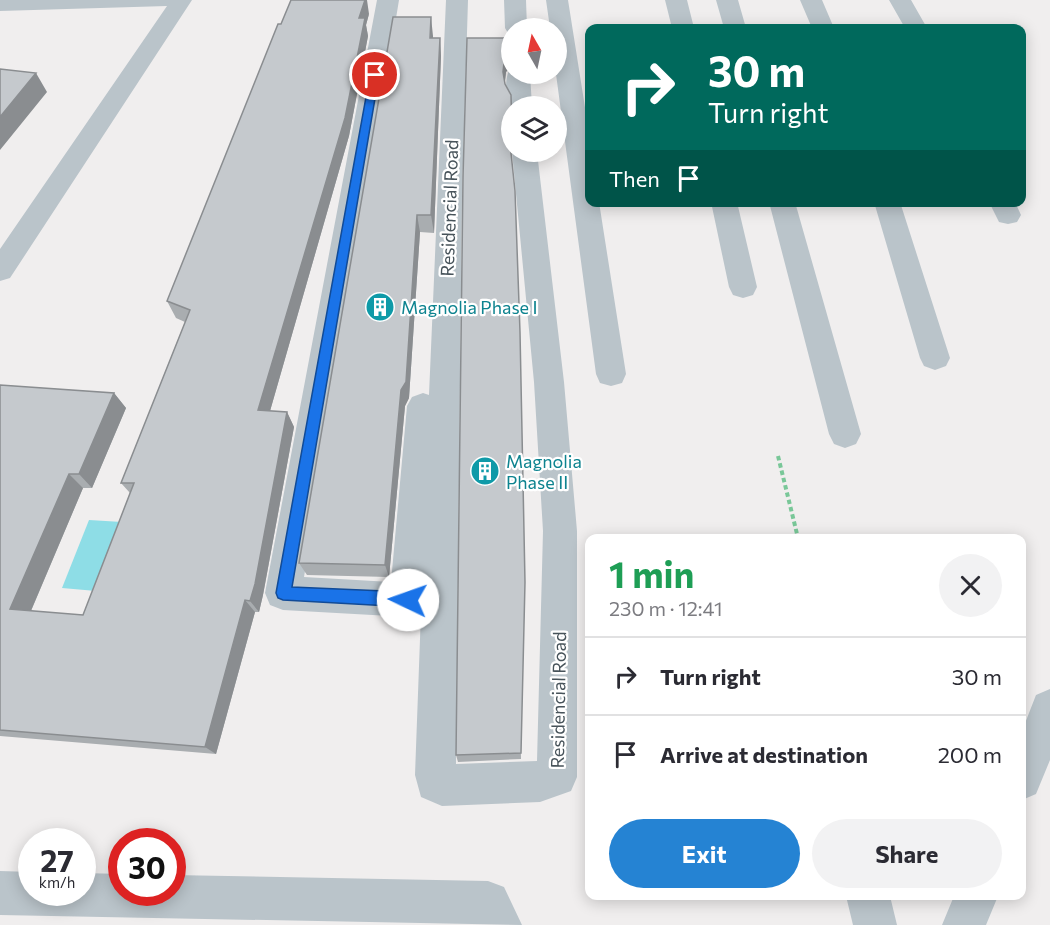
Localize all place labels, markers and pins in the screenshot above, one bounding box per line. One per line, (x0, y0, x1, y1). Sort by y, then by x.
pin (349, 49, 400, 100)
building icon: Magnolia Phase I (364, 291, 396, 323)
place label: Magnolia Phase I (401, 296, 538, 318)
place label: Magnolia Phase II (506, 450, 582, 493)
building icon: Magnolia Phase II (469, 455, 501, 487)

